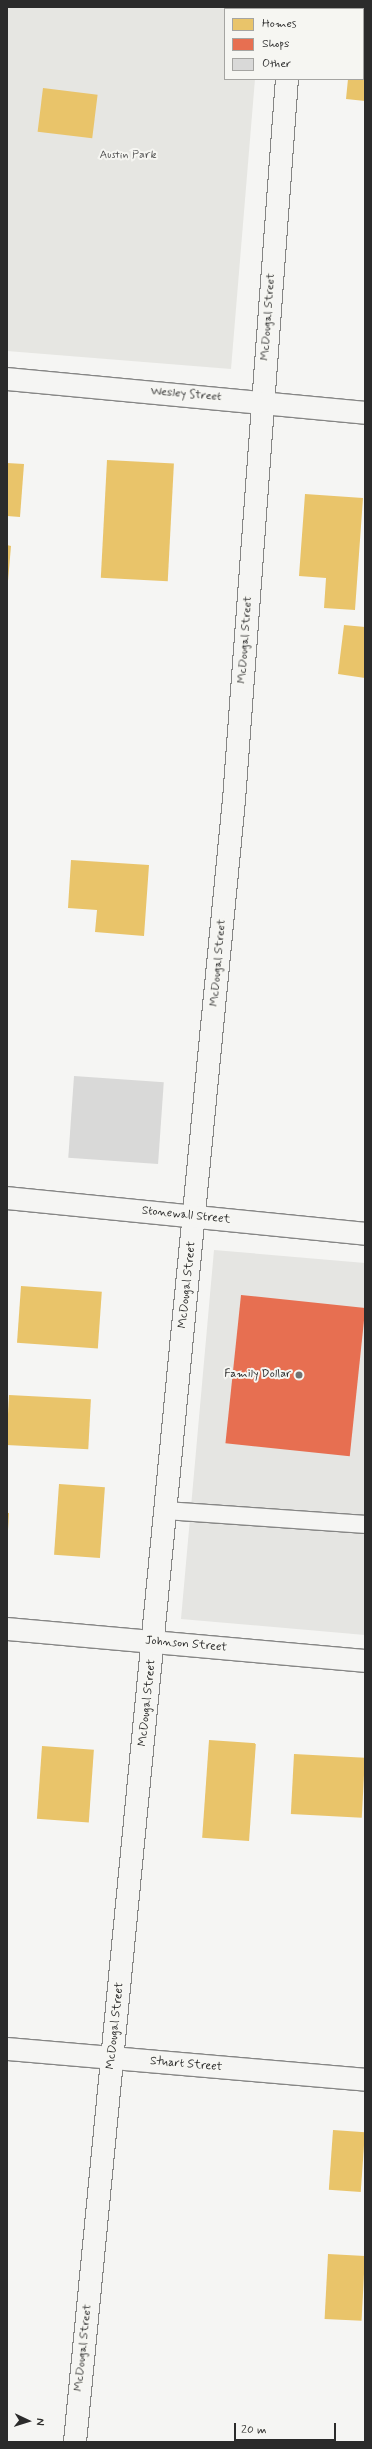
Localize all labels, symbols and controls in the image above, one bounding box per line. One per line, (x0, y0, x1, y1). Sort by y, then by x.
legend (224, 8, 364, 80)
text: Homes (262, 16, 297, 32)
text: Shops (262, 36, 289, 52)
text: Other (262, 56, 291, 72)
park label: Austin Park (100, 149, 156, 163)
street label: McDougal Street (259, 273, 279, 361)
street label: Wesley Street (149, 385, 223, 405)
street label: McDougal Street (236, 596, 256, 684)
street label: McDougal Street (208, 919, 230, 1007)
street label: Stonewall Street (141, 1204, 231, 1228)
street label: McDougal Street (176, 1241, 200, 1329)
place label: Family Dollar (224, 1368, 291, 1382)
marker: Family Dollar (294, 1370, 304, 1380)
street label: Johnson Street (145, 1634, 227, 1656)
street label: McDougal Street (136, 1659, 160, 1747)
street label: McDougal Street (104, 1982, 128, 2070)
street label: Stuart Street (150, 2055, 222, 2075)
street label: McDougal Street (72, 2304, 96, 2392)
north arrow (8, 2401, 48, 2441)
scale bar (236, 2415, 338, 2441)
text: N (33, 2418, 47, 2426)
text: 20 m (241, 2422, 267, 2438)

